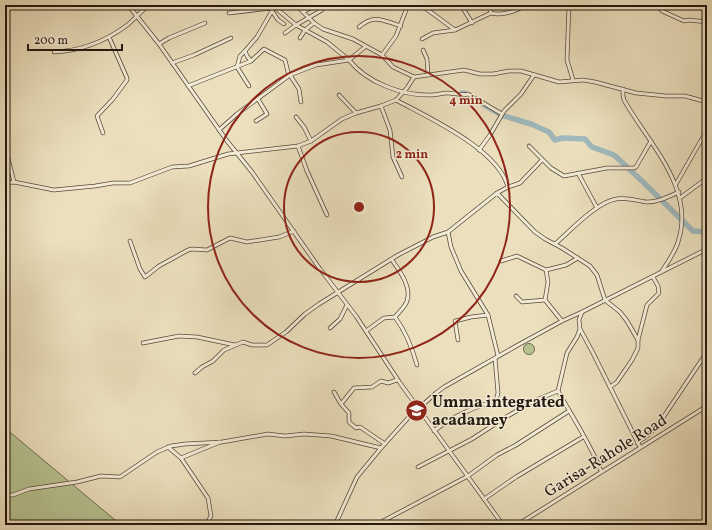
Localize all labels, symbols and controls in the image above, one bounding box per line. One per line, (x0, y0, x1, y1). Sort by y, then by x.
scale bar (28, 26, 122, 52)
text: 200 m (34, 33, 68, 49)
text: 4 min (449, 93, 483, 109)
text: 2 min (396, 147, 428, 163)
centre of rings (352, 200, 366, 214)
place label: Umma integrated acadamey (432, 392, 565, 432)
school or university icon: Umma integrated acadamey (403, 397, 429, 423)
street label: Garisa-Rahole Road (541, 410, 672, 503)

